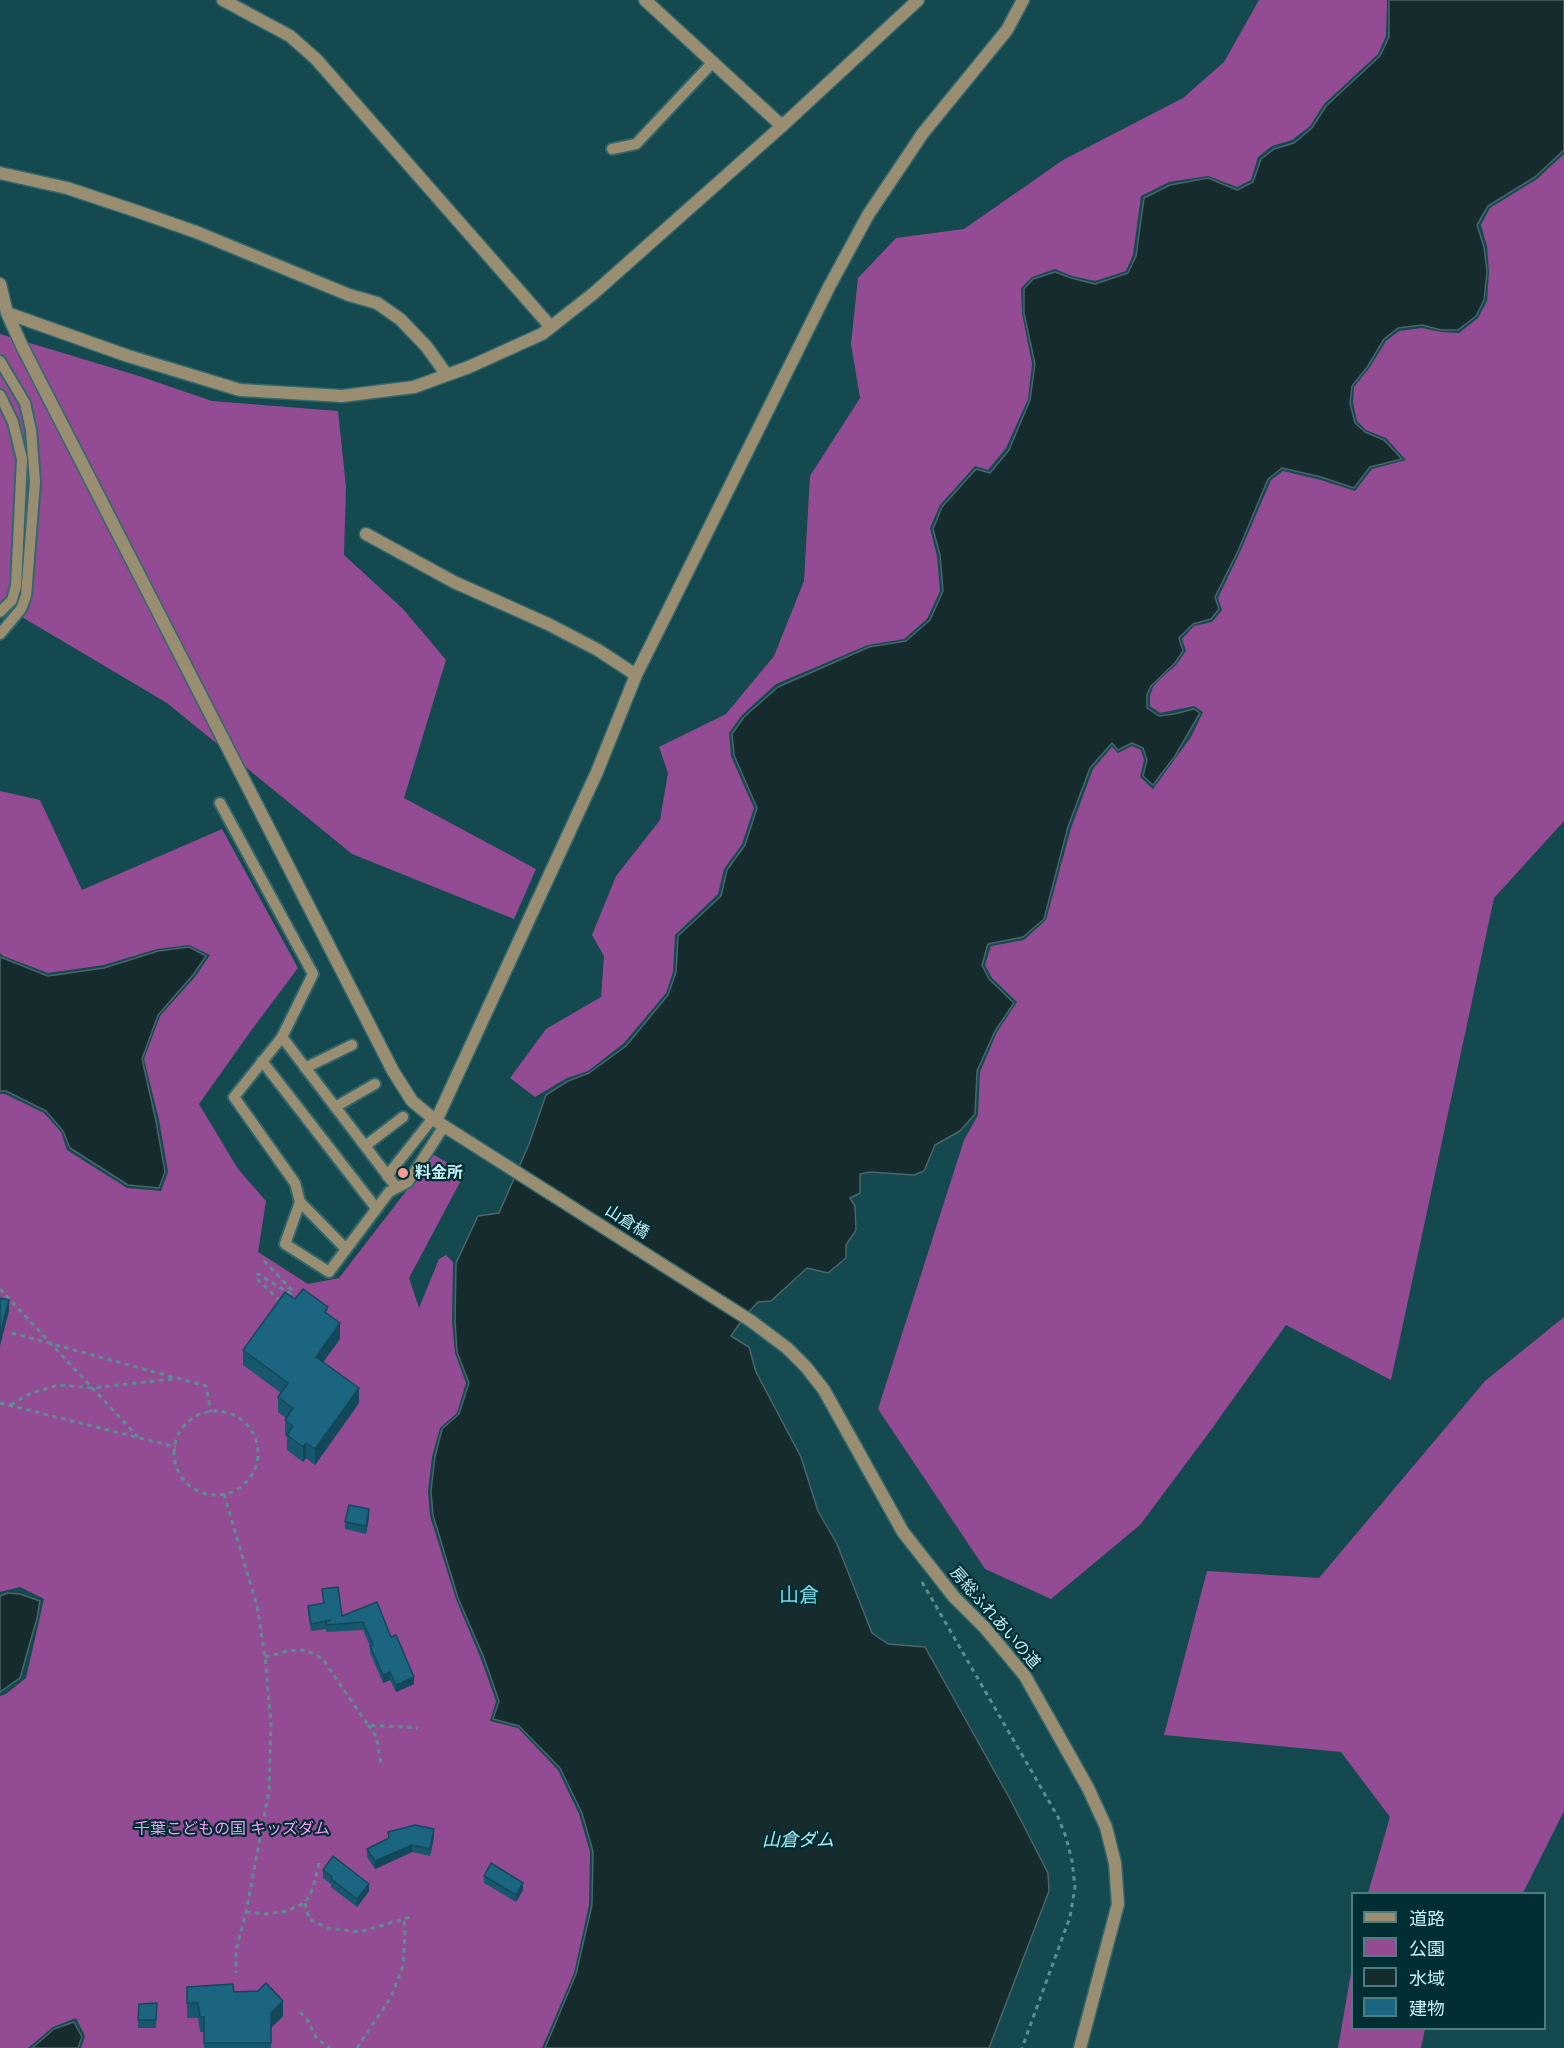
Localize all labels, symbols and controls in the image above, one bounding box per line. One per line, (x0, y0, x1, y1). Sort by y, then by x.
place label: 料金所 (415, 1163, 463, 1183)
marker: 料金所 (396, 1166, 410, 1180)
street label: 山倉橋 (602, 1201, 652, 1243)
street label: 房総ふれあいの道 (946, 1563, 1044, 1673)
district label: 山倉 (779, 1584, 819, 1608)
park label: 千葉こどもの国 キッズダム (134, 1819, 330, 1839)
water label: 山倉ダム (762, 1830, 834, 1852)
legend (1351, 1892, 1546, 2030)
text: 道路 (1409, 1907, 1445, 1930)
text: 公園 (1409, 1937, 1445, 1960)
text: 水域 (1409, 1967, 1445, 1990)
text: 建物 (1409, 1997, 1445, 2020)

